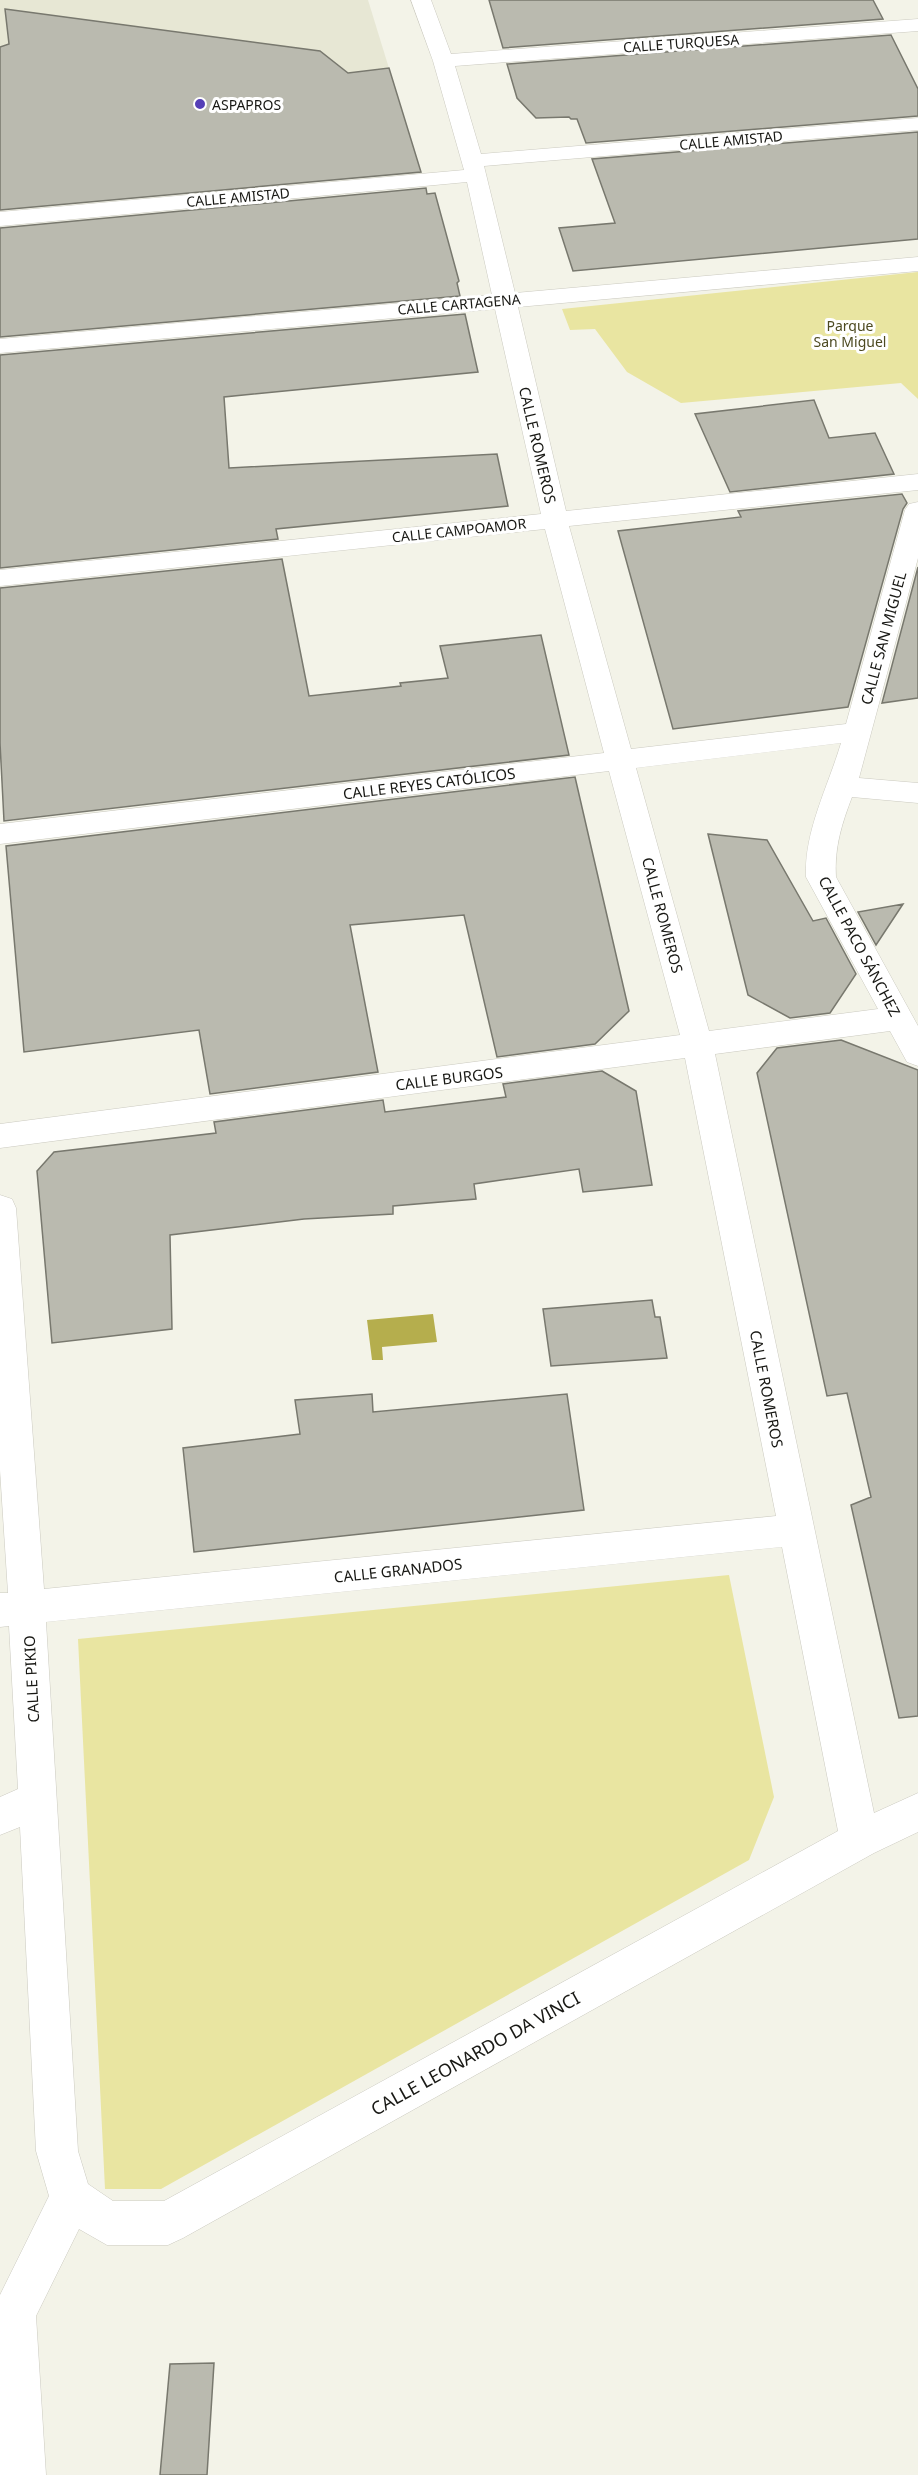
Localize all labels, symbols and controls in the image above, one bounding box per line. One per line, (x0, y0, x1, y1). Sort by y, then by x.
street label: CALLE TURQUESA (622, 29, 740, 57)
place label: ASPAPROS (212, 95, 281, 114)
marker: ASPAPROS (193, 97, 207, 111)
street label: CALLE AMISTAD (678, 126, 784, 154)
street label: CALLE AMISTAD (185, 183, 291, 211)
street label: CALLE CARTAGENA (397, 289, 521, 319)
park label: Parque San Miguel (814, 316, 886, 351)
street label: CALLE ROMEROS (515, 385, 561, 505)
street label: CALLE CAMPOAMOR (391, 513, 527, 546)
street label: CALLE SAN MIGUEL (856, 569, 910, 707)
street label: CALLE REYES CATÓLICOS (342, 763, 516, 803)
street label: CALLE ROMEROS (638, 855, 688, 975)
street label: CALLE PACO SÁNCHEZ (815, 872, 905, 1020)
street label: CALLE BURGOS (394, 1061, 504, 1095)
street label: CALLE ROMEROS (746, 1329, 788, 1449)
street label: CALLE GRANADOS (333, 1553, 463, 1587)
street label: CALLE PIKIO (19, 1635, 43, 1723)
street label: CALLE LEONARDO DA VINCI (366, 1985, 584, 2121)

